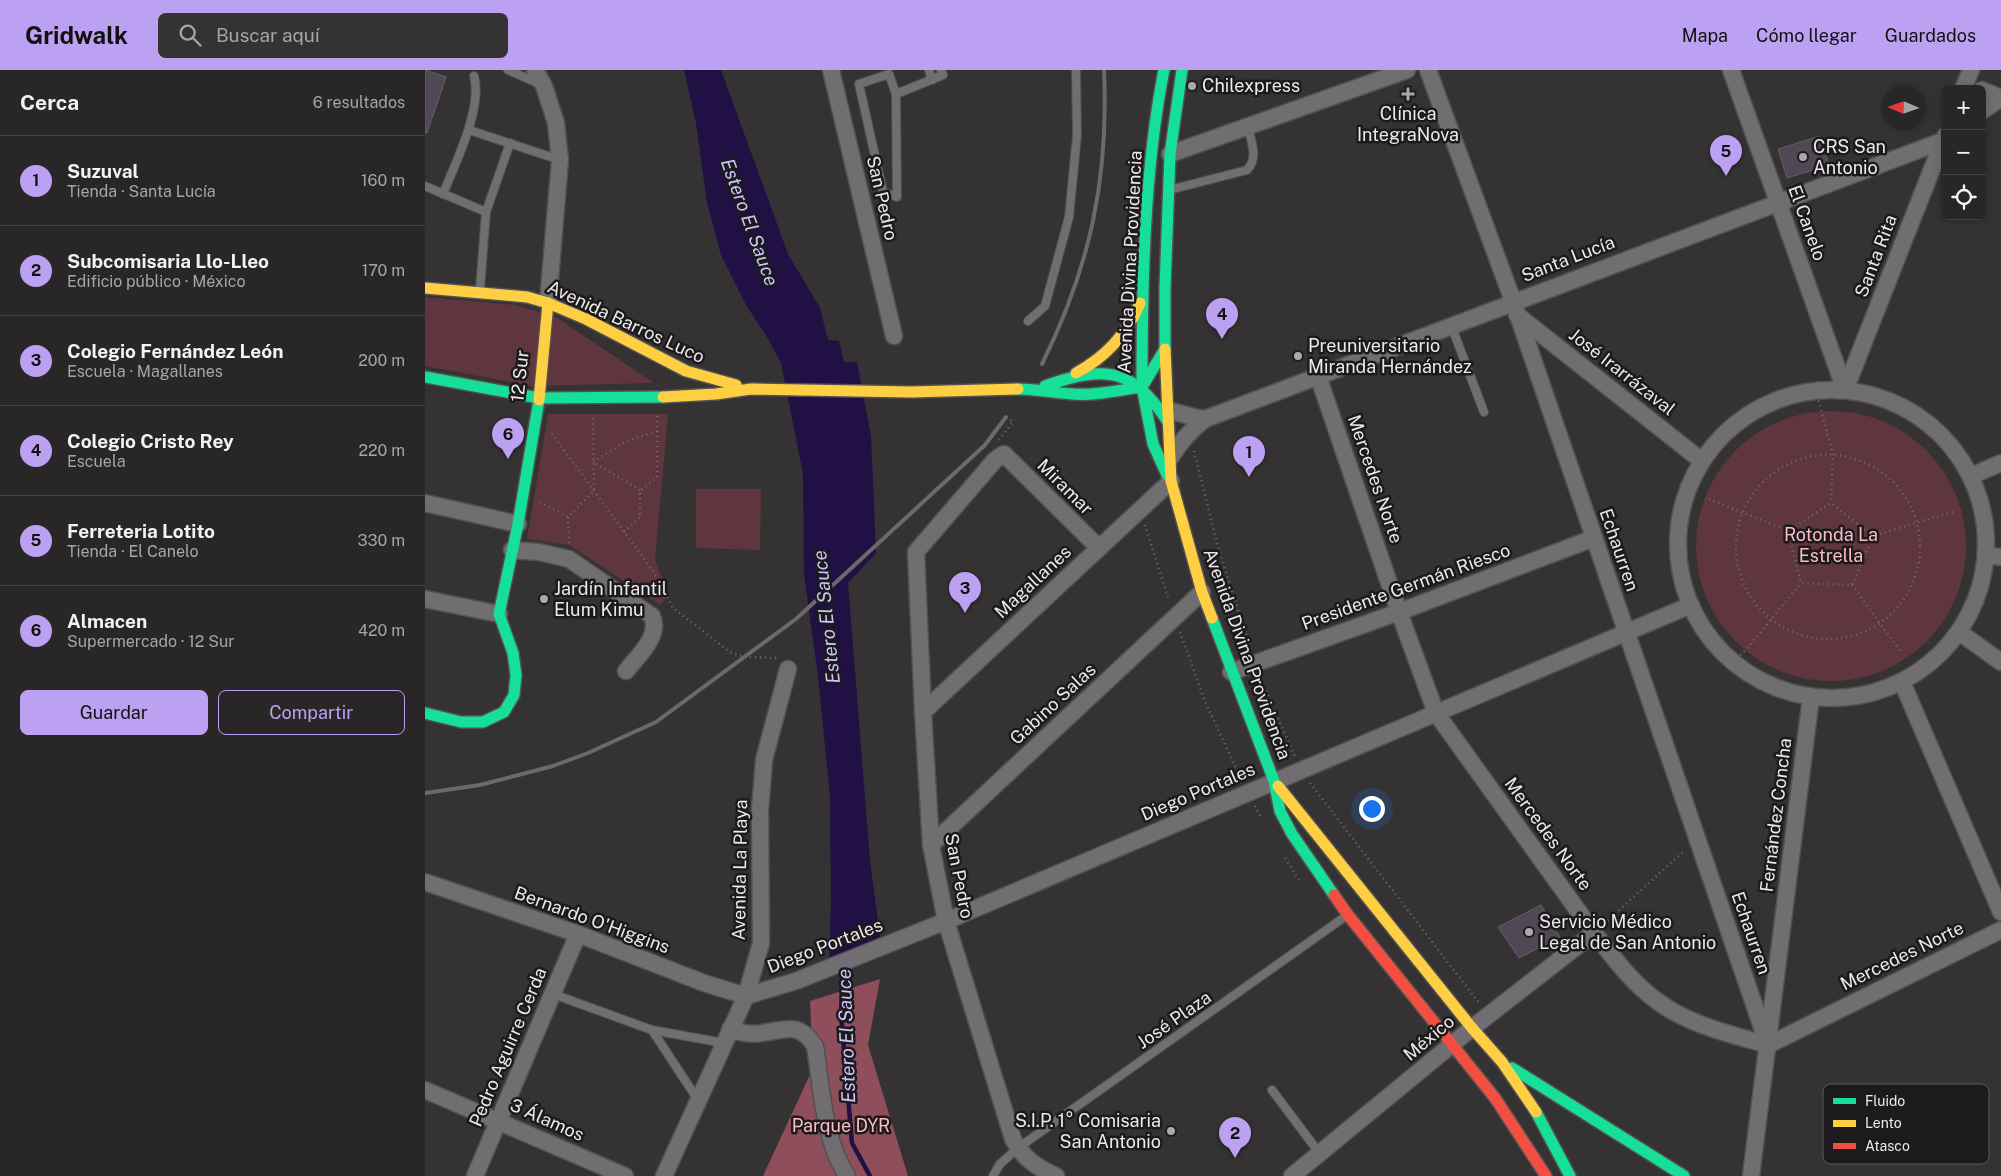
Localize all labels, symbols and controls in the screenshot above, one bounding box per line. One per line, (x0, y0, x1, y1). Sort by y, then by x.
search box (158, 13, 508, 58)
text: Gridwalk (25, 21, 128, 49)
icon: search (176, 21, 204, 49)
text: Buscar aquí (216, 24, 320, 46)
text: Mapa (1682, 25, 1728, 46)
text: Cómo llegar (1756, 25, 1857, 46)
text: Guardados (1885, 25, 1976, 46)
place label: Chilexpress (1202, 75, 1300, 96)
marker: Chilexpress (1186, 80, 1198, 92)
north arrow (1881, 85, 1926, 130)
map controls (1941, 85, 1986, 220)
button: + (1941, 85, 1986, 130)
marker: Clínica IntegraNova (1401, 87, 1415, 101)
text: Cerca (20, 90, 79, 115)
text: 6 resultados (313, 93, 405, 112)
place label: Clínica IntegraNova (1357, 103, 1459, 145)
button: − (1941, 130, 1986, 175)
pin: 5 (1710, 135, 1742, 176)
place label: CRS San Antonio (1813, 136, 1886, 178)
street label: Avenida Divina Providencia (1113, 150, 1146, 374)
marker: CRS San Antonio (1797, 151, 1809, 163)
street label: San Pedro (863, 154, 902, 242)
water label: Estero El Sauce (717, 155, 783, 289)
text: Suzuval (67, 160, 139, 182)
text: 1 (33, 171, 39, 190)
text: 160 m (361, 171, 405, 190)
button: locate (1941, 175, 1986, 220)
text: Tienda · Santa Lucía (67, 182, 216, 201)
street label: El Canelo (1784, 182, 1831, 263)
street label: Santa Rita (1850, 212, 1901, 300)
street label: Santa Lucía (1518, 231, 1617, 286)
text: Subcomisaria Llo-Lleo (67, 250, 269, 272)
text: 2 (31, 261, 41, 280)
text: 170 m (362, 261, 405, 280)
text: Edificio público · México (67, 272, 245, 291)
street label: Avenida Barros Luco (544, 276, 708, 367)
pin: 4 (1206, 298, 1238, 339)
street label: José Irarrázaval (1565, 324, 1680, 420)
place label: Preuniversitario Miranda Hernández (1308, 335, 1472, 377)
text: Colegio Fernández León (67, 340, 284, 362)
street label: 12 Sur (506, 349, 533, 403)
marker: Preuniversitario Miranda Hernández (1292, 350, 1304, 362)
text: 3 (31, 351, 41, 370)
text: 200 m (358, 351, 405, 370)
text: Escuela · Magallanes (67, 362, 223, 381)
street label: Mercedes Norte (1344, 412, 1407, 546)
pin: 6 (492, 418, 524, 459)
text: Colegio Cristo Rey (67, 430, 234, 452)
pin: 1 (1233, 436, 1265, 477)
text: 4 (31, 441, 41, 460)
text: 220 m (358, 441, 405, 460)
text: Escuela (67, 452, 126, 471)
street label: Miramar (1033, 455, 1097, 519)
street label: Echaurren (1596, 506, 1643, 594)
text: Ferreteria Lotito (67, 520, 215, 542)
park label: Rotonda La Estrella (1784, 524, 1878, 566)
text: 5 (31, 531, 41, 550)
text: 330 m (358, 531, 405, 550)
street label: Presidente Germán Riesco (1299, 539, 1513, 634)
street label: Magallanes (990, 541, 1075, 622)
text: Tienda · El Canelo (67, 542, 198, 561)
street label: Avenida Divina Providencia (1199, 545, 1296, 762)
water label: Estero El Sauce (808, 549, 844, 685)
pin: 3 (949, 572, 981, 613)
place label: Jardín Infantil Elum Kimu (554, 578, 667, 620)
marker: Jardín Infantil Elum Kimu (538, 593, 550, 605)
text: Almacen (67, 610, 147, 632)
text: 6 (31, 621, 41, 640)
text: 420 m (358, 621, 405, 640)
text: Supermercado · 12 Sur (67, 632, 235, 651)
street label: Gabino Salas (1005, 659, 1100, 749)
button: Guardar (20, 690, 208, 735)
button: Compartir (218, 690, 405, 735)
street label: Fernández Concha (1756, 737, 1795, 893)
street label: Diego Portales (1138, 758, 1258, 825)
street label: Mercedes Norte (1500, 773, 1596, 894)
your location (1359, 796, 1385, 822)
street label: Avenida La Playa (728, 799, 751, 941)
street label: San Pedro (941, 832, 978, 920)
street label: Bernardo O'Higgins (512, 882, 673, 957)
street label: Echaurren (1728, 889, 1775, 977)
place label: Servicio Médico Legal de San Antonio (1539, 911, 1716, 953)
street label: Diego Portales (764, 914, 885, 977)
street label: Mercedes Norte (1837, 917, 1967, 994)
marker: Servicio Médico Legal de San Antonio (1523, 926, 1535, 938)
street label: Pedro Aguirre Cerda (465, 964, 551, 1130)
water label: Estero El Sauce (833, 969, 859, 1103)
street label: José Plaza (1132, 986, 1215, 1053)
street label: México (1399, 1010, 1458, 1065)
legend (1823, 1084, 1989, 1164)
street label: 3 Álamos (507, 1093, 588, 1145)
text: Fluido (1865, 1093, 1905, 1109)
place label: S.I.P. 1° Comisaria San Antonio (1015, 1110, 1161, 1152)
park label: Parque DYR (792, 1115, 890, 1136)
text: Lento (1865, 1115, 1902, 1131)
pin: 2 (1219, 1117, 1251, 1158)
marker: S.I.P. 1° Comisaria San Antonio (1165, 1125, 1177, 1137)
text: Atasco (1865, 1138, 1910, 1154)

